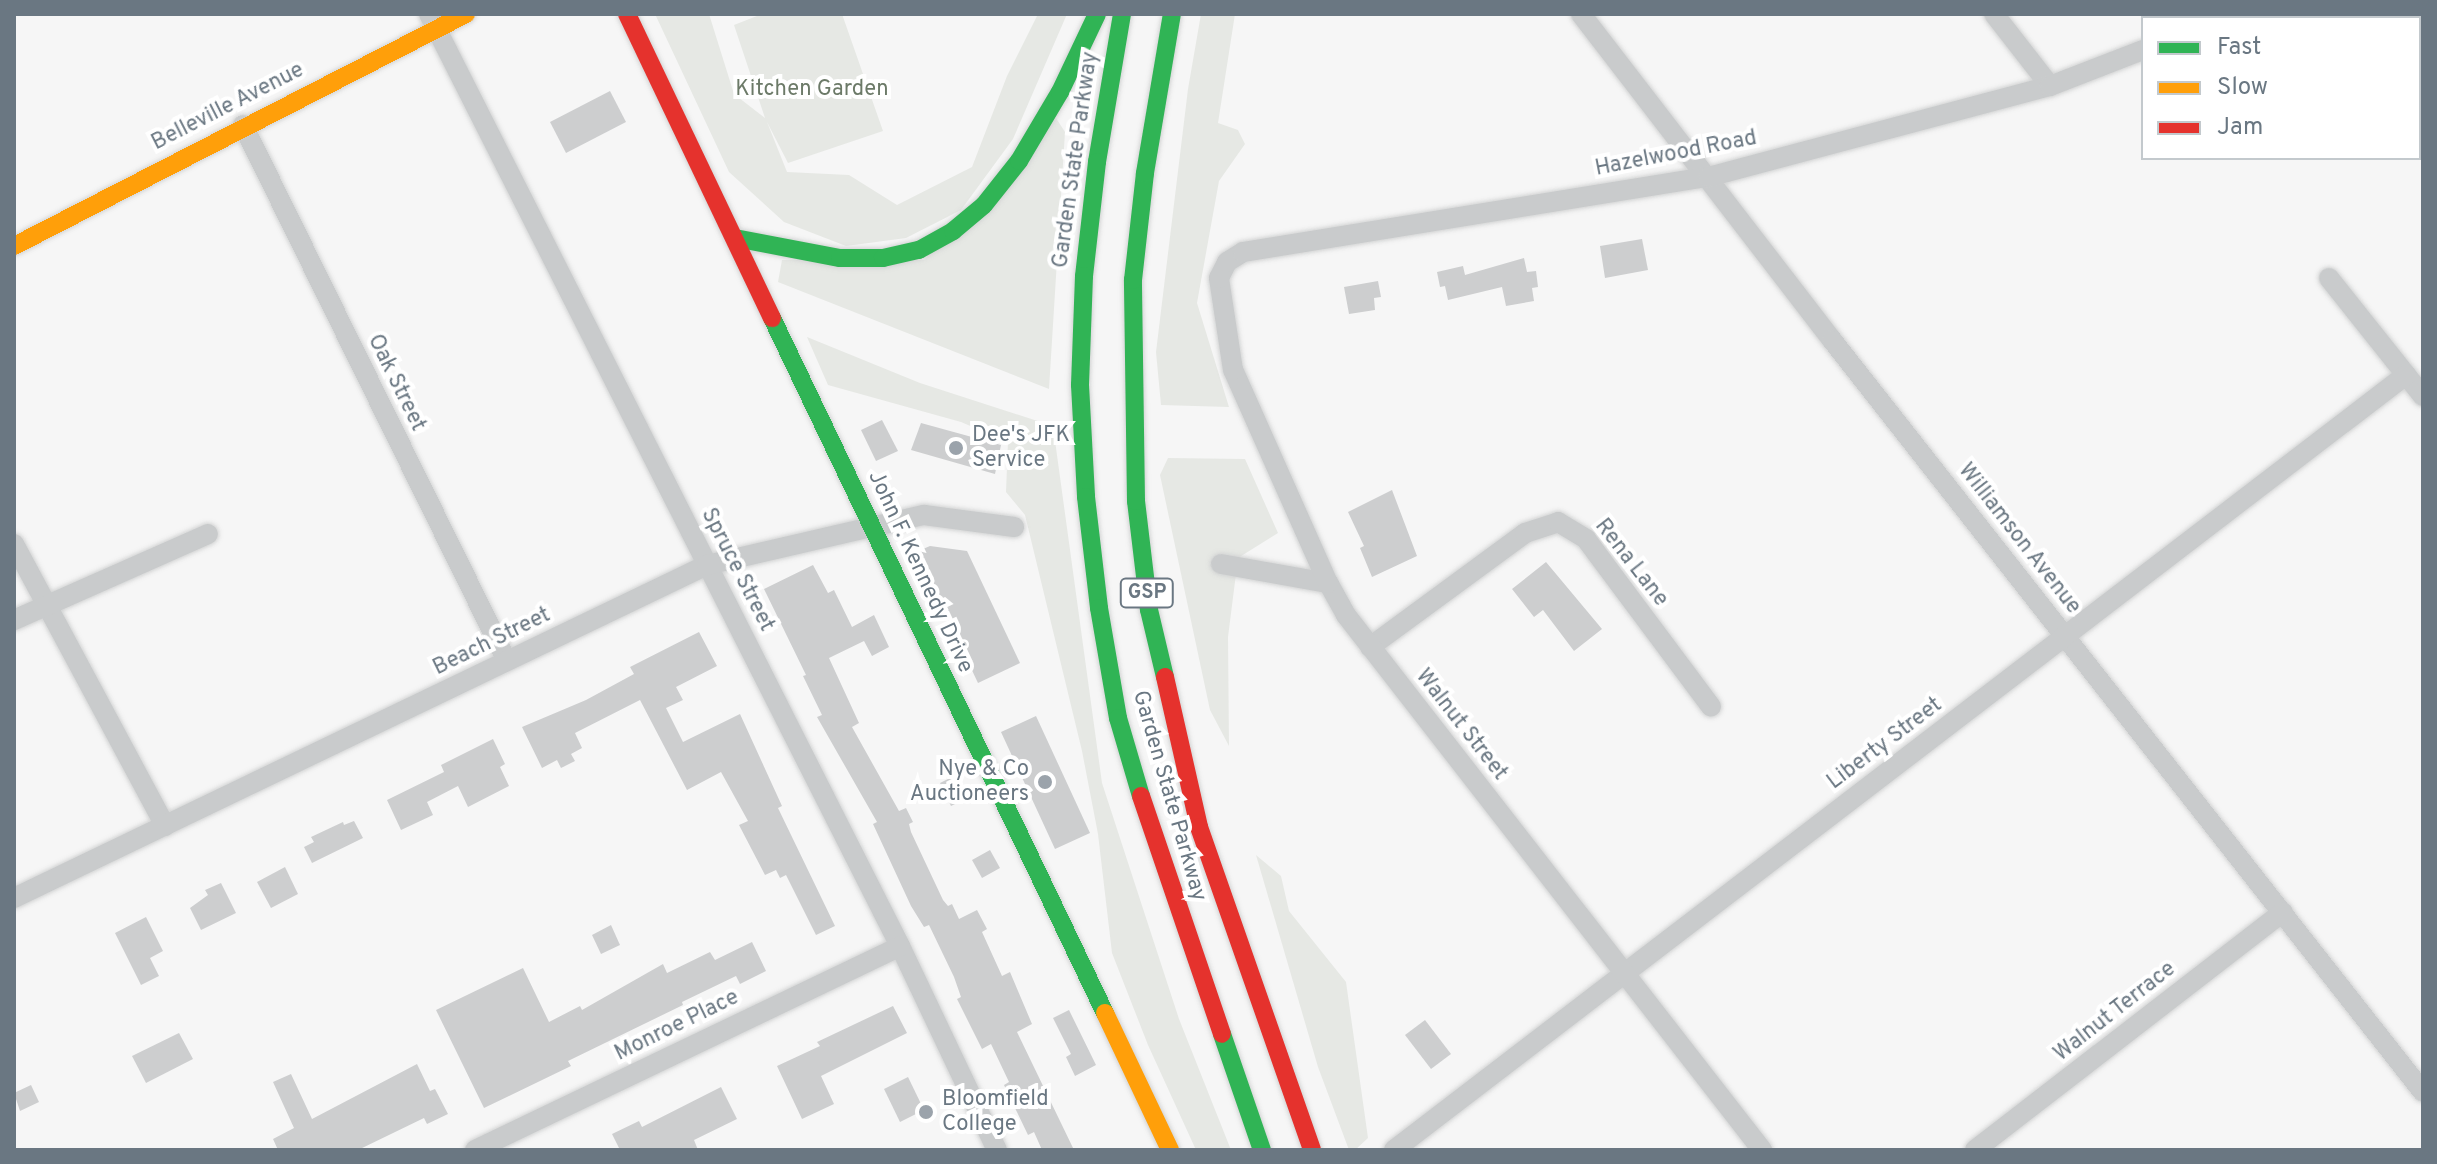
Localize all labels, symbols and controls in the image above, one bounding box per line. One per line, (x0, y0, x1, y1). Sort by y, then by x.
legend (2141, 16, 2421, 160)
text: Fast (2217, 33, 2261, 63)
street label: Garden State Parkway (1048, 50, 1104, 270)
street label: Belleville Avenue (147, 57, 309, 157)
text: Slow (2217, 73, 2268, 103)
park label: Kitchen Garden (735, 77, 889, 103)
text: Jam (2217, 113, 2263, 143)
street label: Hazelwood Road (1593, 125, 1759, 183)
street label: Oak Street (361, 330, 431, 436)
place label: Dee's JFK Service (972, 422, 1070, 474)
marker: Dee's JFK Service (947, 439, 965, 457)
street label: Williamson Avenue (1952, 458, 2086, 620)
street label: John F. Kennedy Drive (862, 467, 978, 677)
street label: Spruce Street (695, 504, 779, 636)
street label: Rena Lane (1589, 514, 1673, 612)
road number: GSP (1119, 577, 1175, 609)
street label: Beach Street (429, 602, 555, 682)
street label: Walnut Street (1409, 664, 1513, 786)
street label: Garden State Parkway (1126, 688, 1212, 904)
street label: Liberty Street (1822, 692, 1948, 796)
place label: Nye & Co Auctioneers (910, 756, 1029, 808)
marker: Nye & Co Auctioneers (1036, 773, 1054, 791)
street label: Walnut Terrace (2049, 956, 2181, 1068)
street label: Monroe Place (611, 985, 743, 1067)
place label: Bloomfield College (942, 1086, 1049, 1138)
marker: Bloomfield College (917, 1103, 935, 1121)

